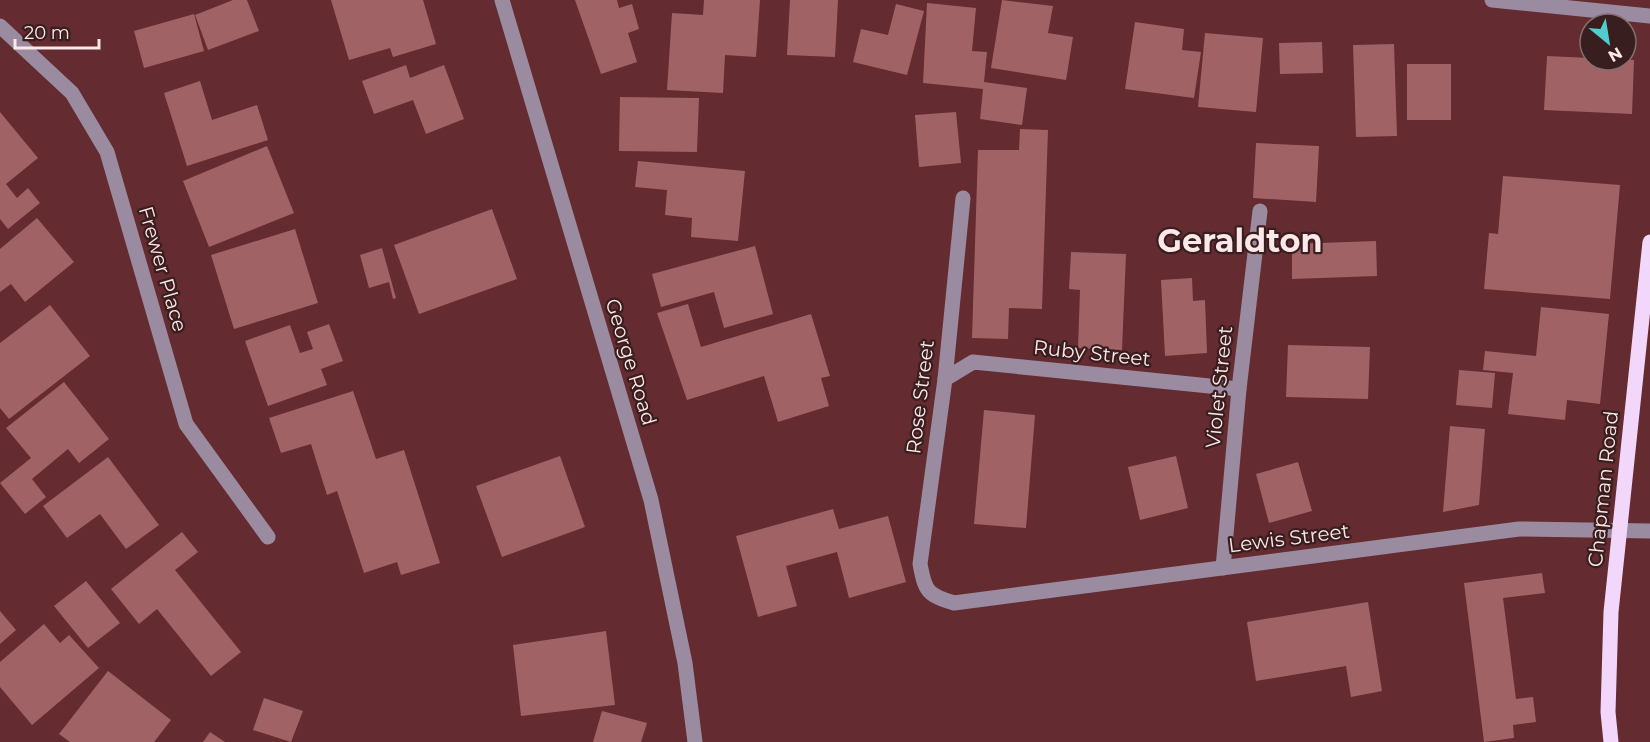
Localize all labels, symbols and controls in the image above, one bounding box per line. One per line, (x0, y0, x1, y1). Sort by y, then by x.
scale bar (15, 12, 99, 50)
north arrow (1578, 12, 1638, 72)
text: 20 m (24, 22, 70, 44)
text: N (1605, 43, 1626, 66)
street label: Frewer Place (134, 203, 192, 335)
district label: Geraldton (1157, 221, 1323, 260)
street label: George Road (600, 296, 662, 428)
street label: Violet Street (1201, 325, 1237, 449)
street label: Ruby Street (1032, 335, 1152, 371)
street label: Rose Street (901, 339, 939, 455)
street label: Chapman Road (1583, 410, 1623, 568)
street label: Lewis Street (1227, 519, 1351, 557)

